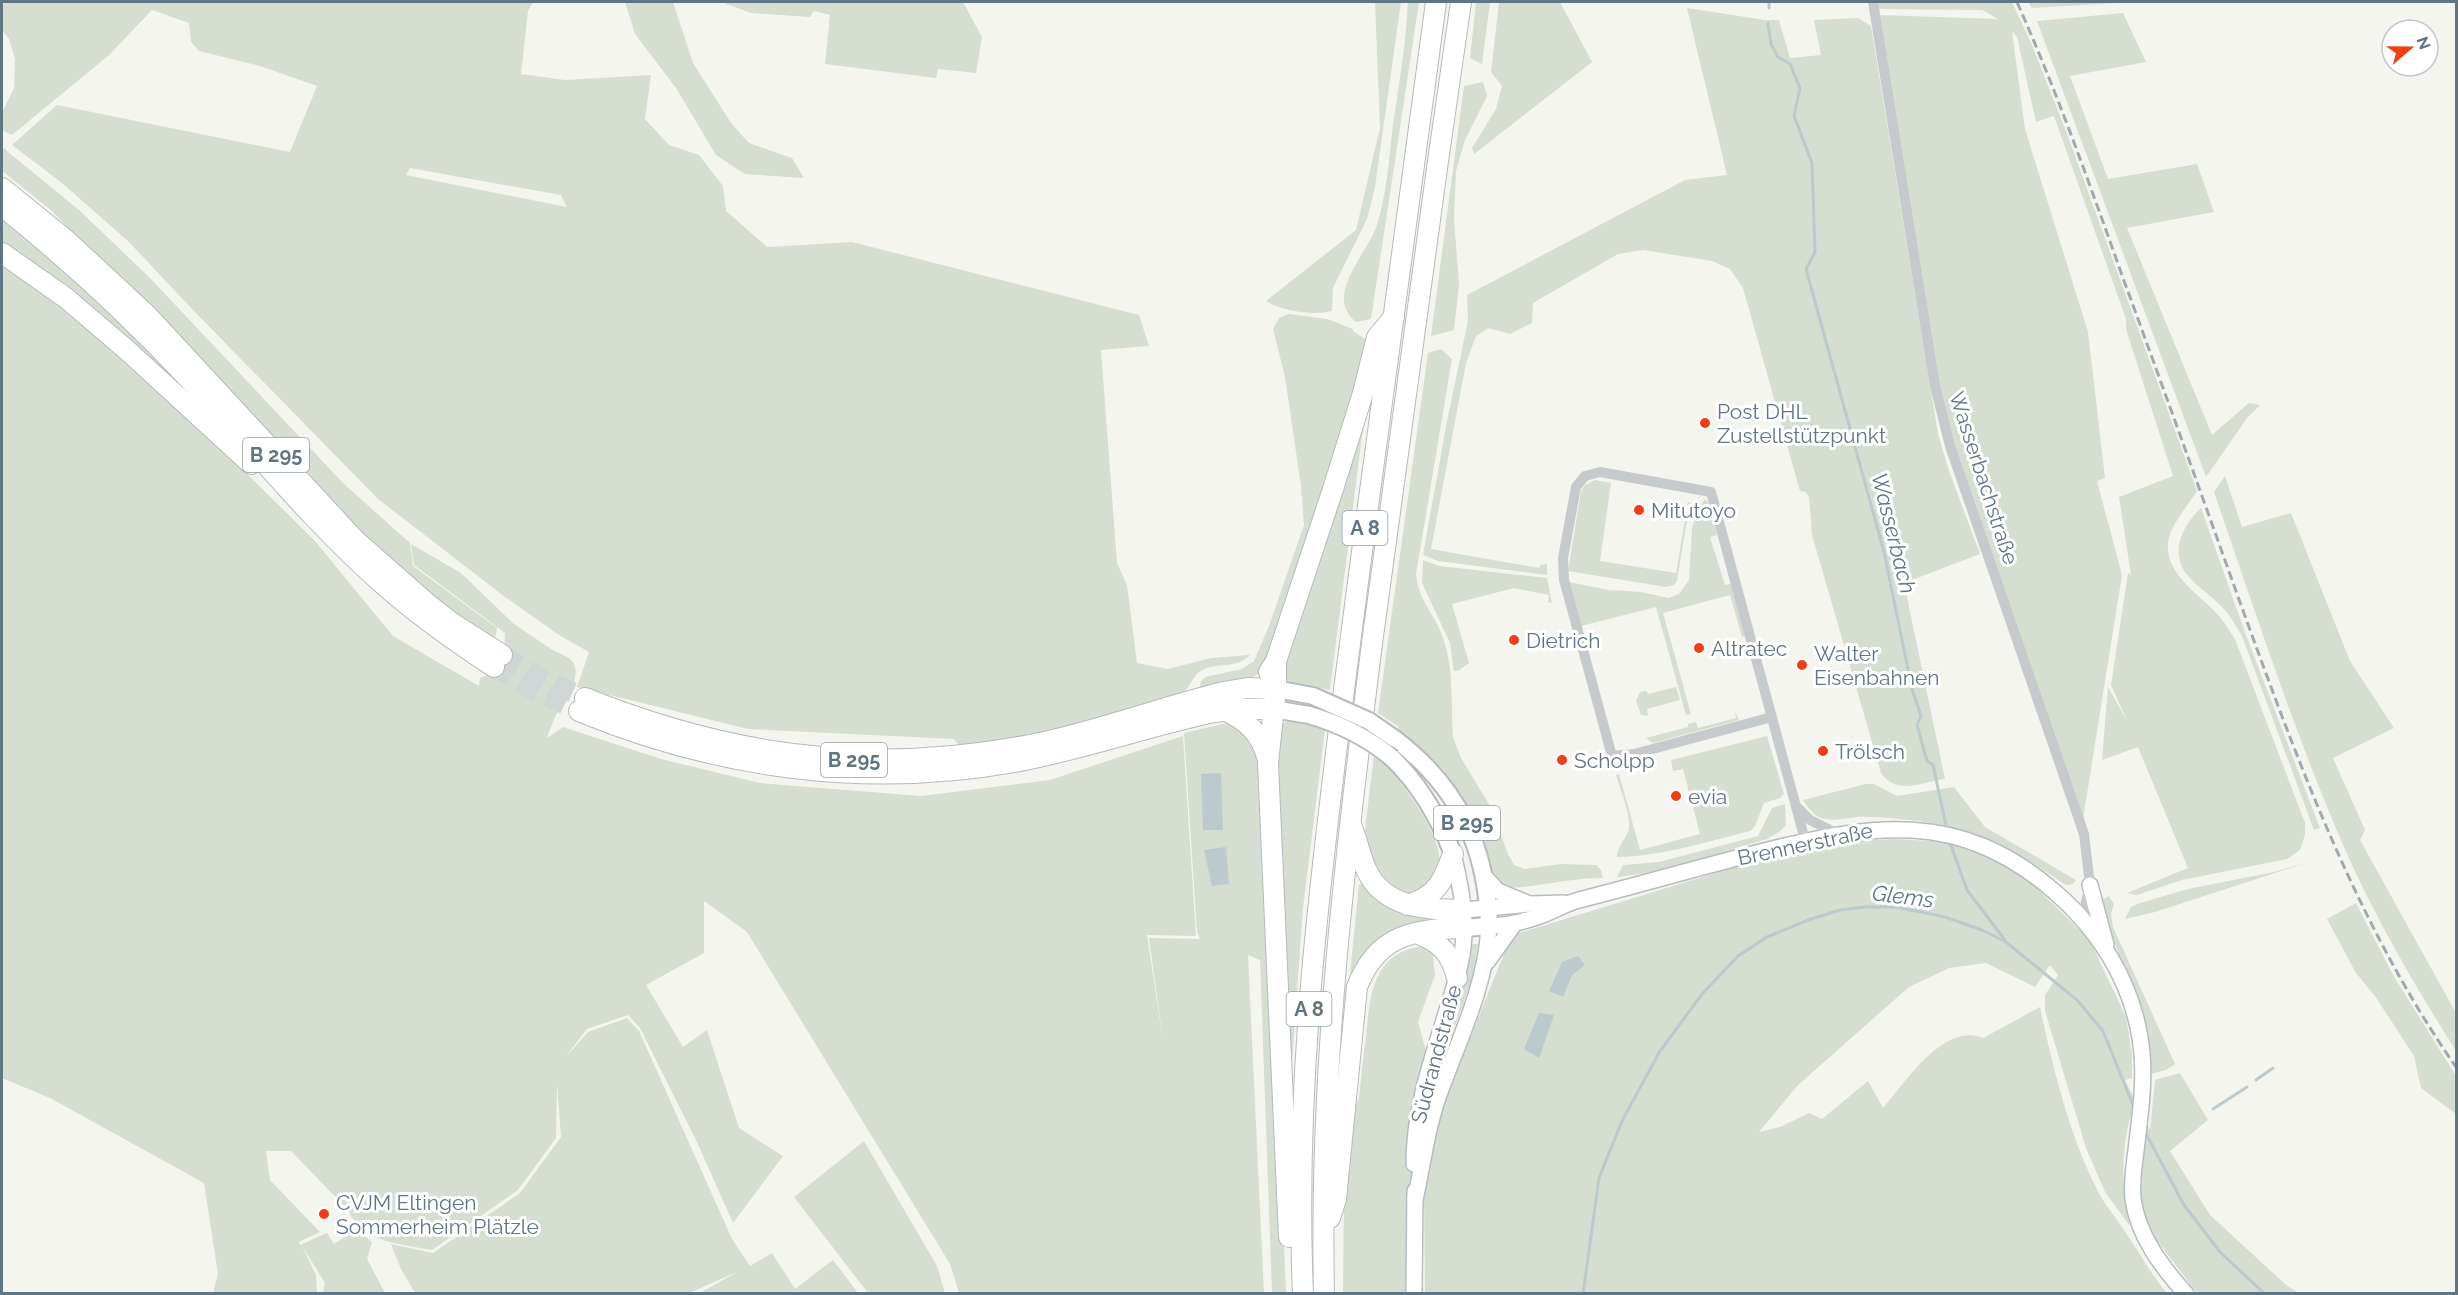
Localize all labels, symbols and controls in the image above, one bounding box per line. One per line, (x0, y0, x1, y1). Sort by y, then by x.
north arrow (2380, 18, 2440, 78)
text: N (2413, 34, 2435, 52)
street label: Wasserbachstraße (1944, 388, 2024, 568)
place label: Post DHL Zustellstützpunkt (1717, 399, 1886, 448)
marker: Post DHL Zustellstützpunkt (1698, 416, 1712, 430)
road number: B 295 (243, 438, 309, 472)
water label: Wasserbach (1866, 470, 1922, 596)
place label: Mitutoyo (1651, 498, 1736, 523)
marker: Mitutoyo (1632, 503, 1646, 517)
road number: A 8 (1342, 511, 1388, 545)
place label: Dietrich (1526, 628, 1601, 653)
marker: Dietrich (1507, 633, 1521, 647)
place label: Altratec (1711, 636, 1787, 661)
marker: Altratec (1692, 641, 1706, 655)
place label: Walter Eisenbahnen (1814, 641, 1940, 690)
marker: Walter Eisenbahnen (1795, 658, 1809, 672)
place label: Trölsch (1835, 739, 1905, 764)
road number: B 295 (821, 743, 887, 777)
marker: Trölsch (1816, 744, 1830, 758)
place label: Scholpp (1574, 748, 1655, 773)
marker: Scholpp (1555, 753, 1569, 767)
place label: evia (1688, 784, 1727, 809)
marker: evia (1669, 789, 1683, 803)
road number: B 295 (1434, 806, 1500, 840)
street label: Brennerstraße (1735, 817, 1875, 871)
water label: Glems (1871, 879, 1935, 913)
street label: Südrandstraße (1406, 982, 1466, 1126)
road number: A 8 (1286, 992, 1332, 1026)
place label: CVJM Eltingen Sommerheim Plätzle (336, 1190, 539, 1239)
marker: CVJM Eltingen Sommerheim Plätzle (317, 1207, 331, 1221)

